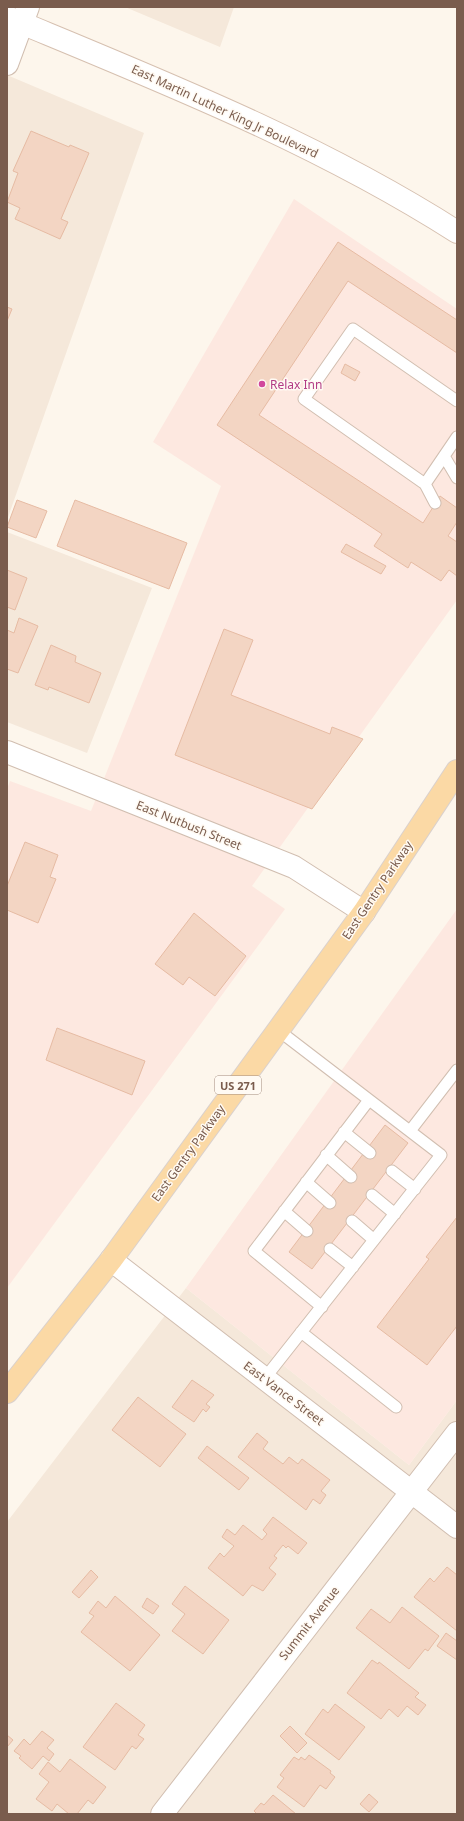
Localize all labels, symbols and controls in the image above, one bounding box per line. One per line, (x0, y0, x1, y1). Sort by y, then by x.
street label: East Martin Luther King Jr Boulevard (129, 60, 321, 162)
place label: Relax Inn (270, 376, 322, 393)
marker: Relax Inn (257, 379, 267, 389)
street label: East Nutbush Street (134, 796, 245, 854)
street label: East Gentry Parkway (338, 837, 417, 943)
road number: US 271 (215, 1076, 261, 1094)
street label: East Gentry Parkway (147, 1100, 229, 1205)
street label: East Vance Street (240, 1357, 328, 1429)
street label: Summit Avenue (275, 1582, 343, 1663)

